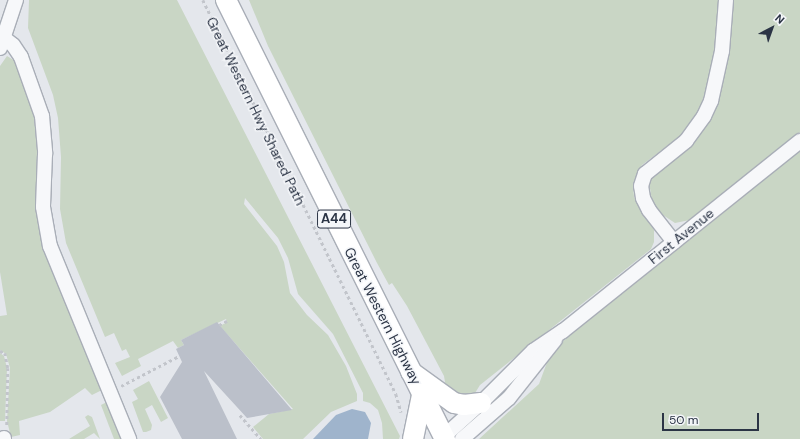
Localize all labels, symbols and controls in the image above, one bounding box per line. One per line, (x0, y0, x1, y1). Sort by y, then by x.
north arrow (752, 8, 792, 48)
text: N (772, 11, 787, 27)
street label: Great Western Hwy Shared Path (203, 14, 309, 208)
street label: First Avenue (645, 204, 717, 268)
road number: A44 (317, 208, 351, 230)
street label: Great Western Highway (341, 244, 425, 388)
scale bar (664, 405, 761, 431)
text: 50 m (669, 412, 698, 428)

